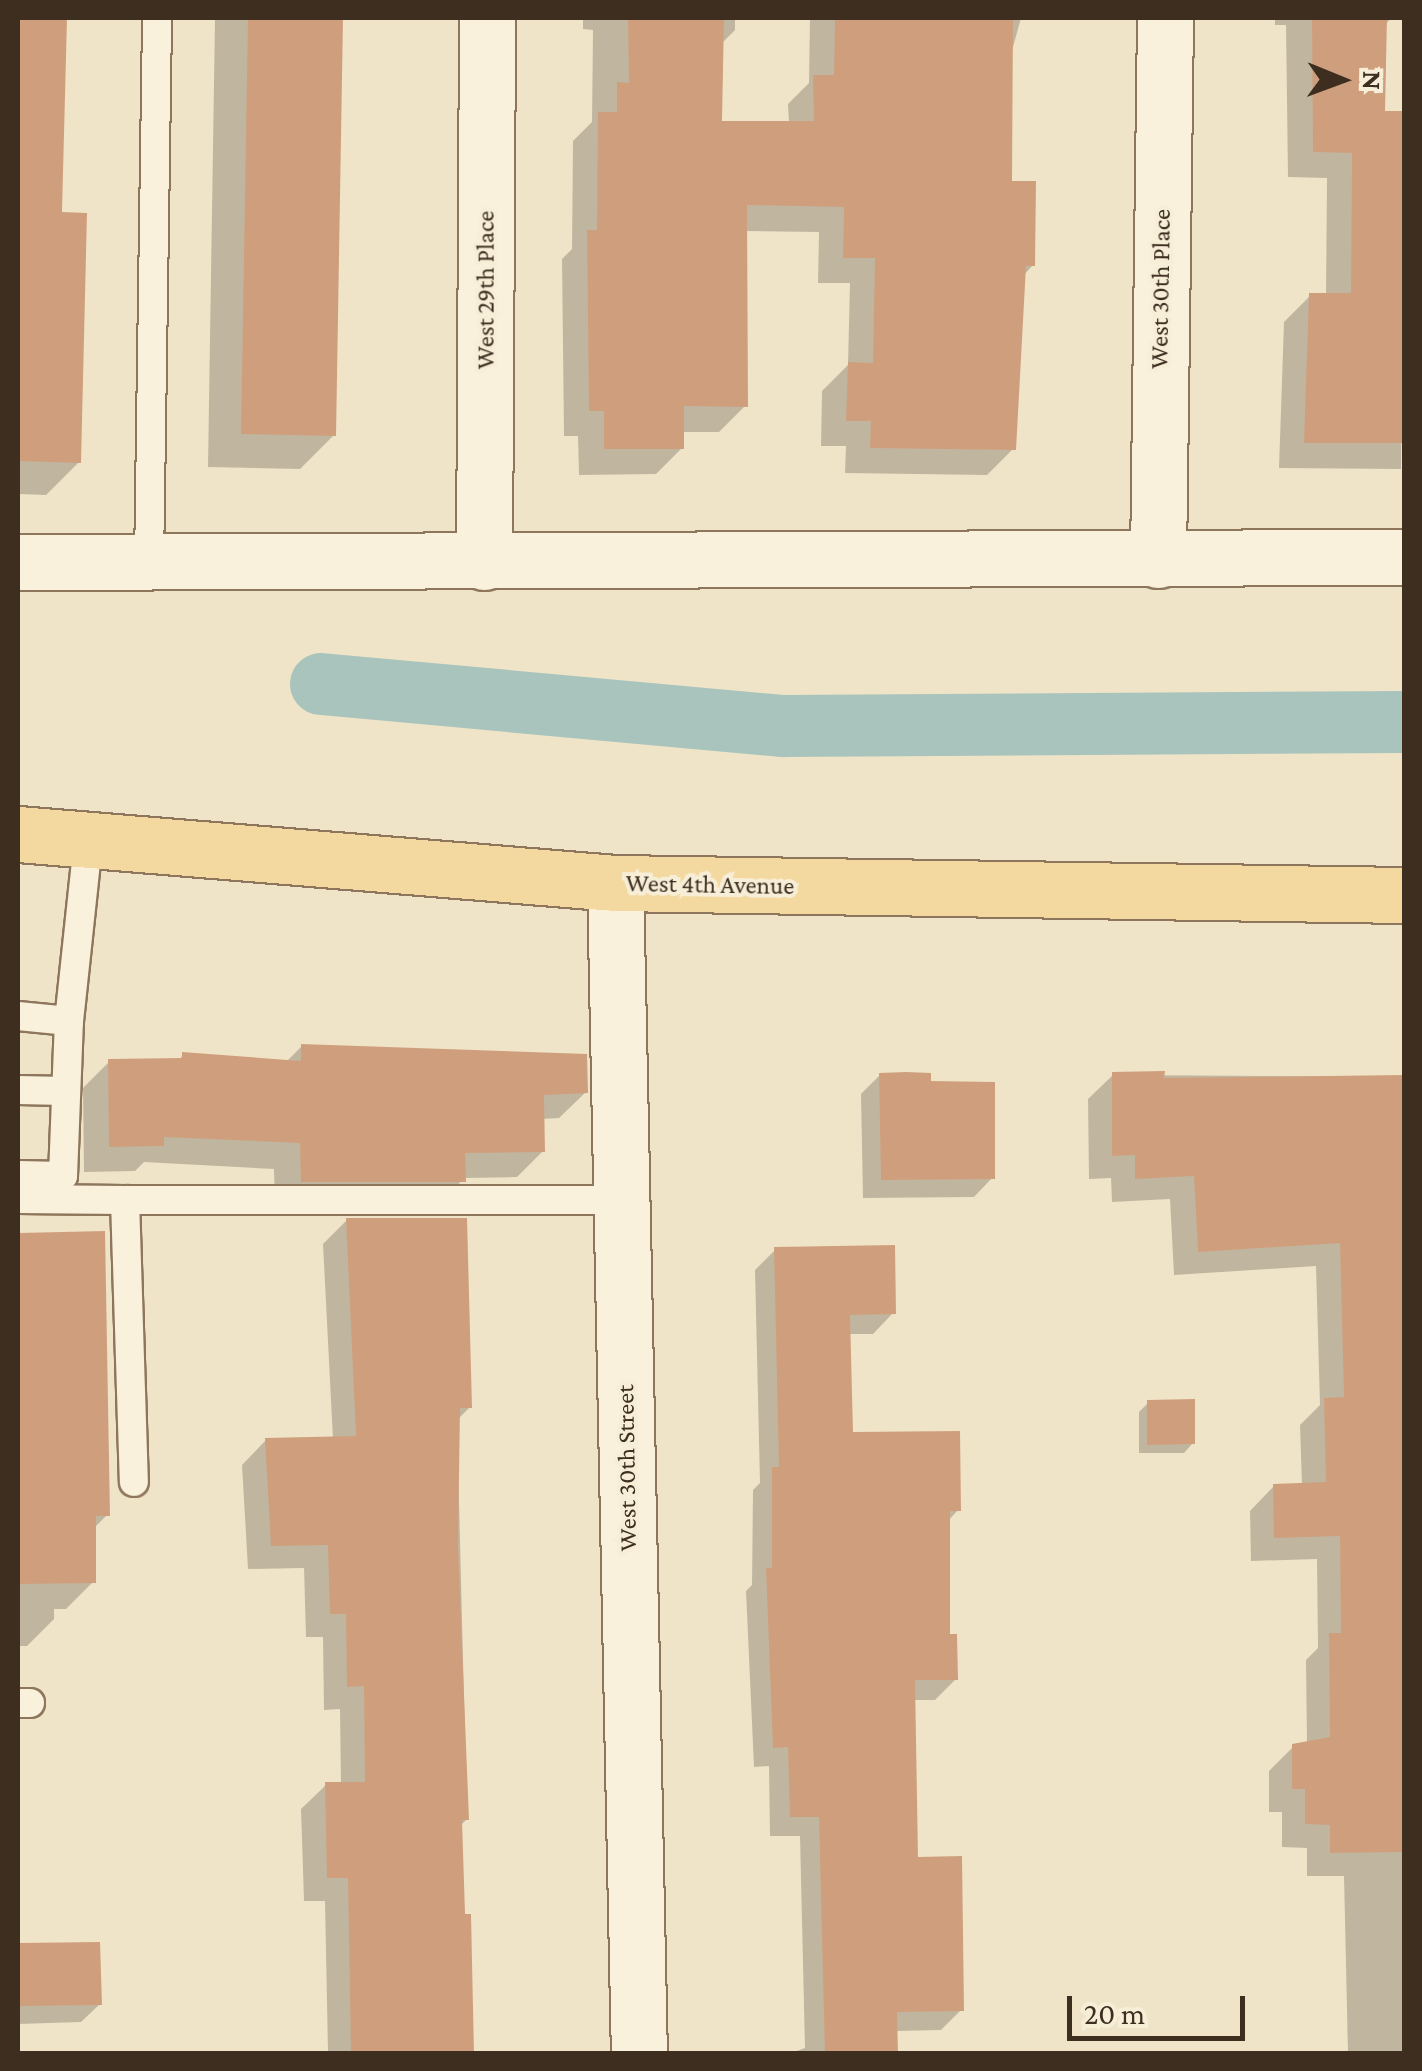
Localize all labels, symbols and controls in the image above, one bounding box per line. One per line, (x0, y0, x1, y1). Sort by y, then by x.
north arrow (1292, 30, 1392, 130)
text: N (1357, 71, 1388, 90)
street label: West 30th Place (1145, 209, 1177, 369)
street label: West 29th Place (471, 211, 501, 369)
street label: West 4th Avenue (626, 869, 794, 901)
street label: West 30th Street (611, 1384, 643, 1552)
scale bar (1072, 1976, 1250, 2038)
text: 20 m (1084, 1997, 1145, 2030)

